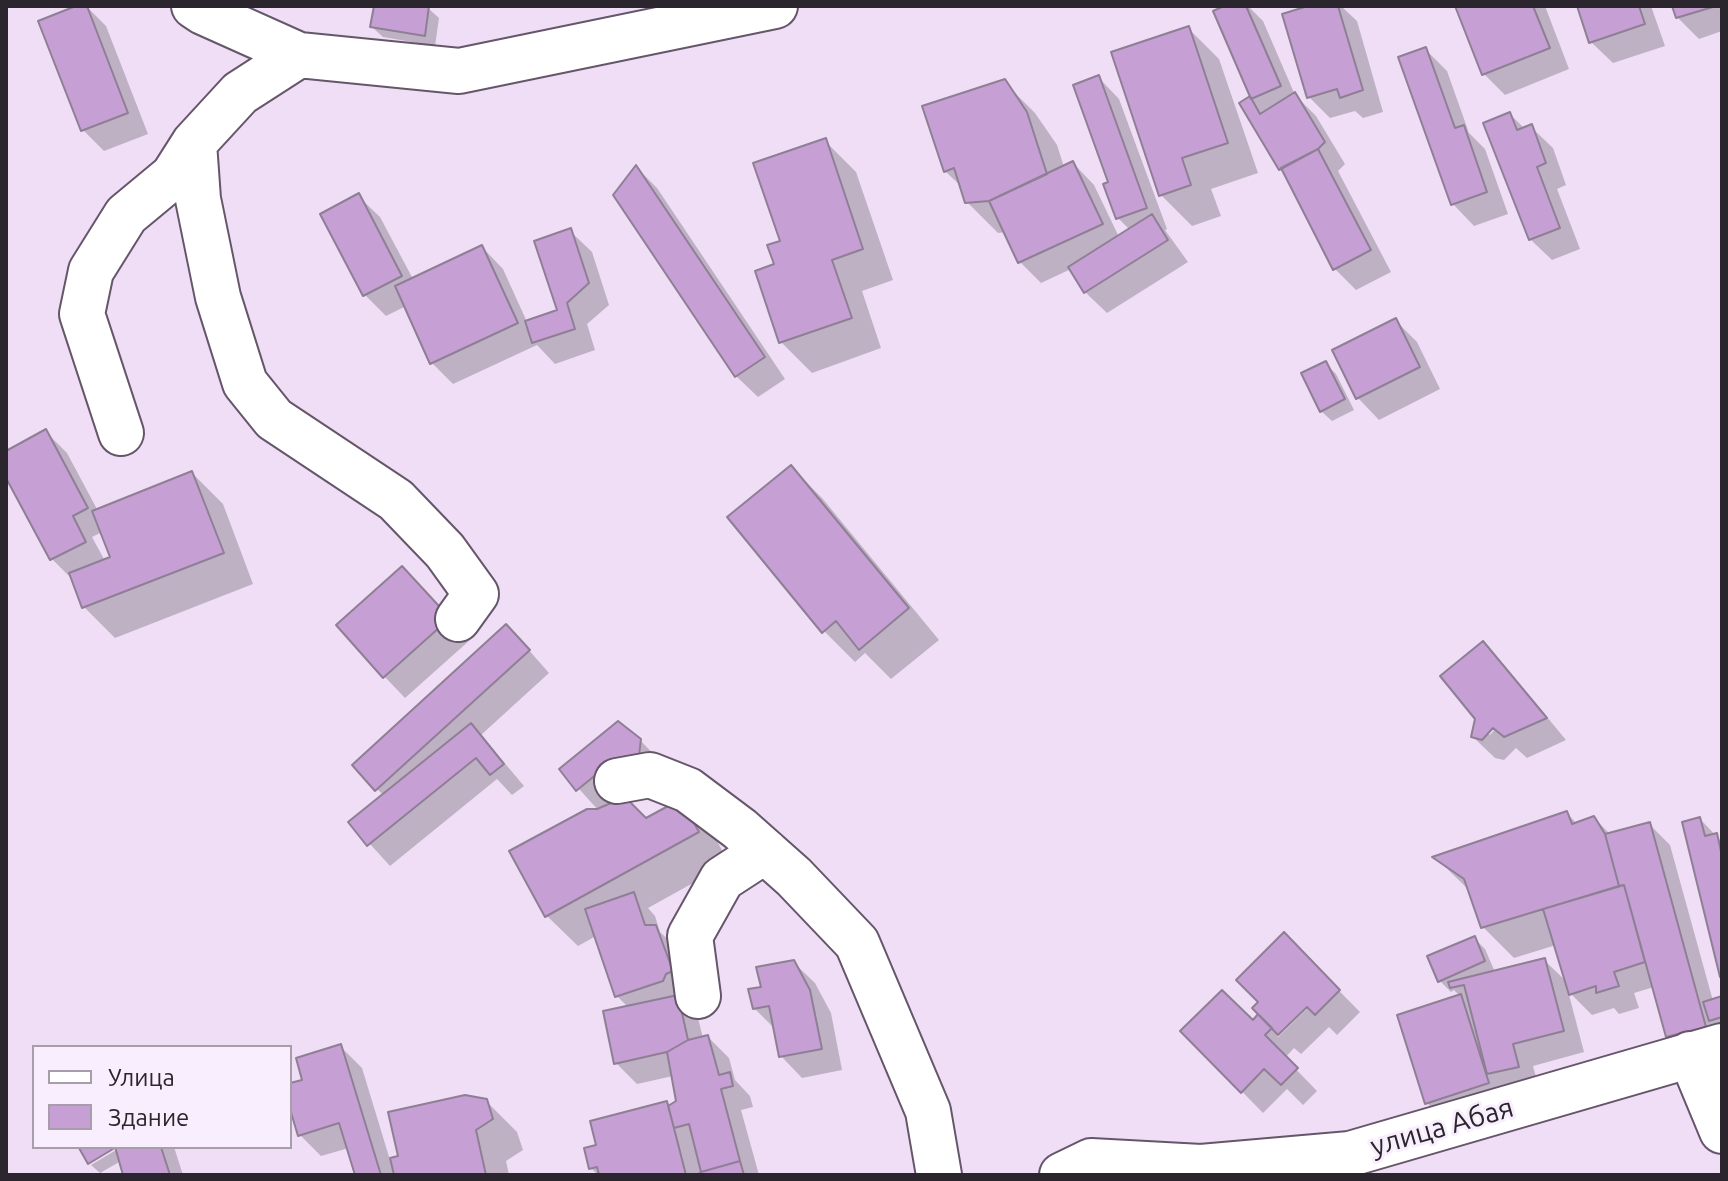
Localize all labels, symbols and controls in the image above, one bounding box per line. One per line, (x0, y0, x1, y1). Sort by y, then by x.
legend (32, 1045, 292, 1149)
text: Улица (108, 1064, 175, 1091)
street label: улица Абая (1367, 1091, 1517, 1163)
text: Здание (108, 1104, 189, 1131)

